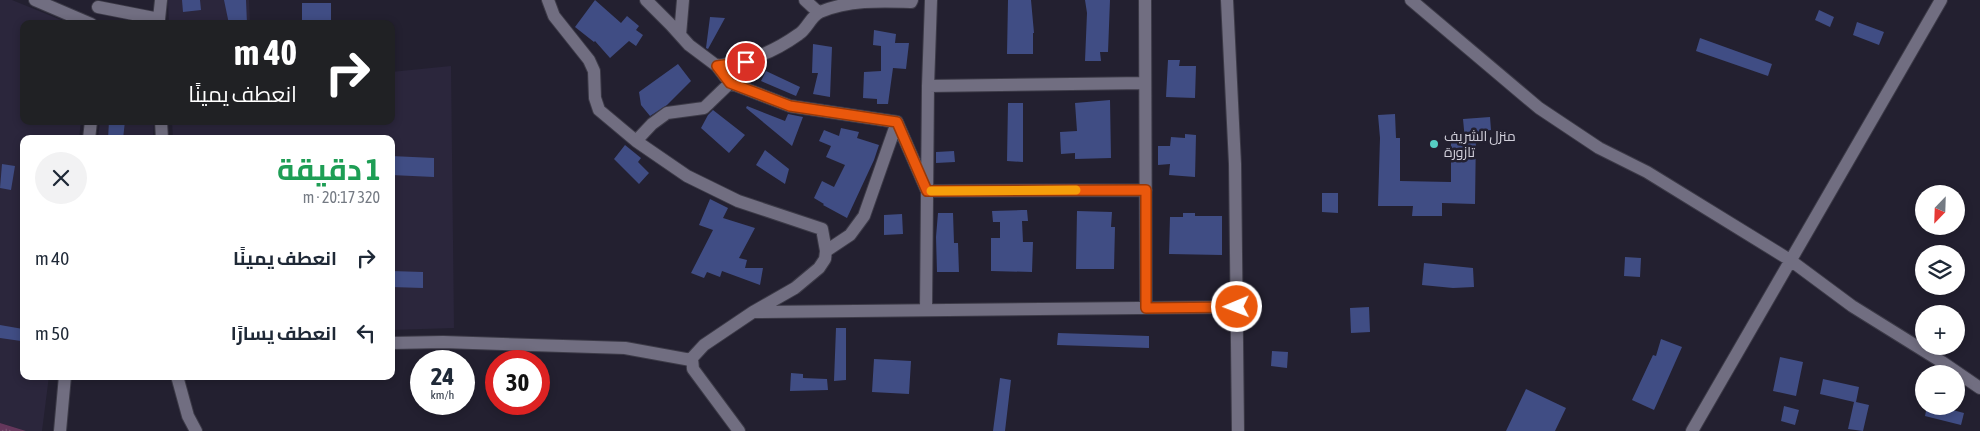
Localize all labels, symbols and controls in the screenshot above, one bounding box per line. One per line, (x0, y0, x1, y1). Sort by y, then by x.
text: 40 m (234, 32, 297, 72)
icon: right (315, 40, 380, 105)
pin (725, 41, 767, 83)
icon: arrive (732, 48, 760, 76)
text: انعطف يمينًا (188, 81, 297, 107)
place label: منزل الشريف تازورة (1444, 128, 1516, 160)
marker: منزل الشريف تازورة (1428, 138, 1440, 150)
button: close (35, 152, 87, 204)
text: 1 دقيقة (277, 152, 380, 186)
north arrow (1915, 185, 1965, 235)
map controls (1915, 185, 1965, 415)
text: 320 m · 20:17 (303, 188, 380, 206)
icon: right (352, 244, 380, 272)
button: layers (1915, 245, 1965, 295)
text: 40 m (35, 247, 69, 269)
text: انعطف يمينًا (233, 247, 337, 269)
position arrow (1210, 280, 1262, 332)
button: + (1915, 305, 1965, 355)
icon: left (352, 319, 380, 347)
text: 50 m (35, 322, 69, 344)
text: انعطف يسارًا (231, 322, 337, 344)
speed limit sign: 30 (485, 350, 550, 415)
text: 24 (431, 362, 454, 390)
button: − (1915, 365, 1965, 415)
text: km/h (431, 388, 454, 402)

